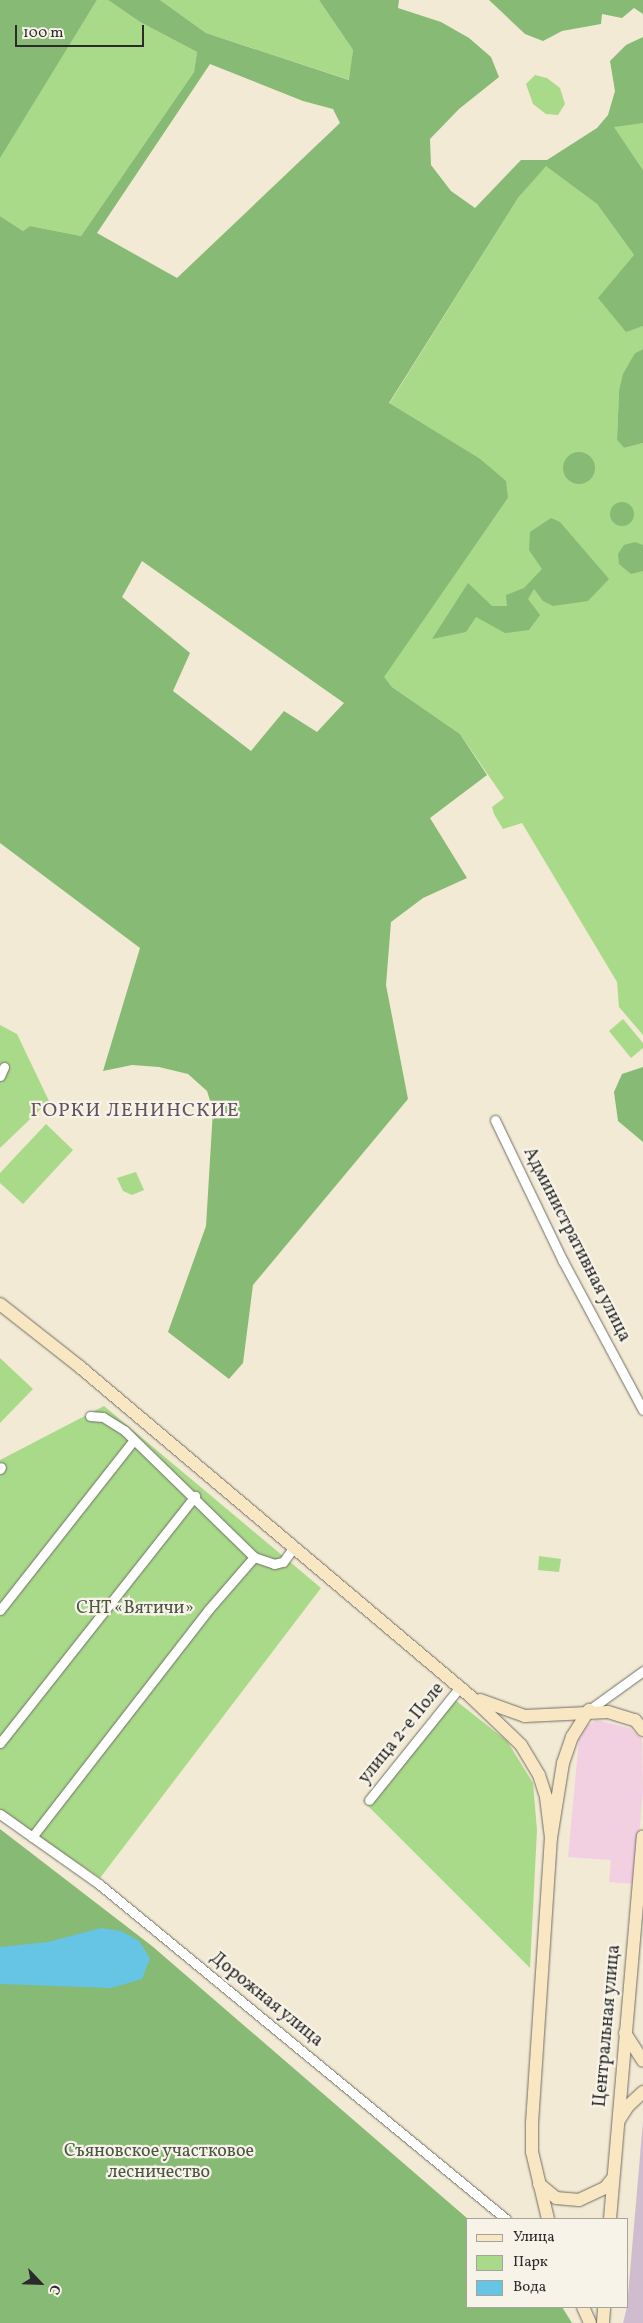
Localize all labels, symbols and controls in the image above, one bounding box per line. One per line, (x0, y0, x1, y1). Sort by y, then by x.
scale bar (18, 15, 146, 47)
text: 100 m (23, 23, 63, 44)
district label: ГОРКИ ЛЕНИНСКИЕ (28, 1099, 242, 1123)
street label: Административная улица (517, 1144, 635, 1346)
park label: СНТ «Вятичи» (76, 1598, 194, 1620)
street label: улица 2-е Поле (354, 1679, 450, 1789)
street label: Центральная улица (590, 1944, 626, 2108)
street label: Дорожная улица (205, 1948, 327, 2052)
park label: Съяновское участковое лесничество (64, 2142, 254, 2184)
legend (466, 2218, 628, 2308)
text: Улица (513, 2227, 555, 2248)
text: Парк (513, 2252, 548, 2273)
north arrow (15, 2258, 65, 2308)
text: Вода (513, 2277, 546, 2298)
text: С (44, 2281, 65, 2297)

